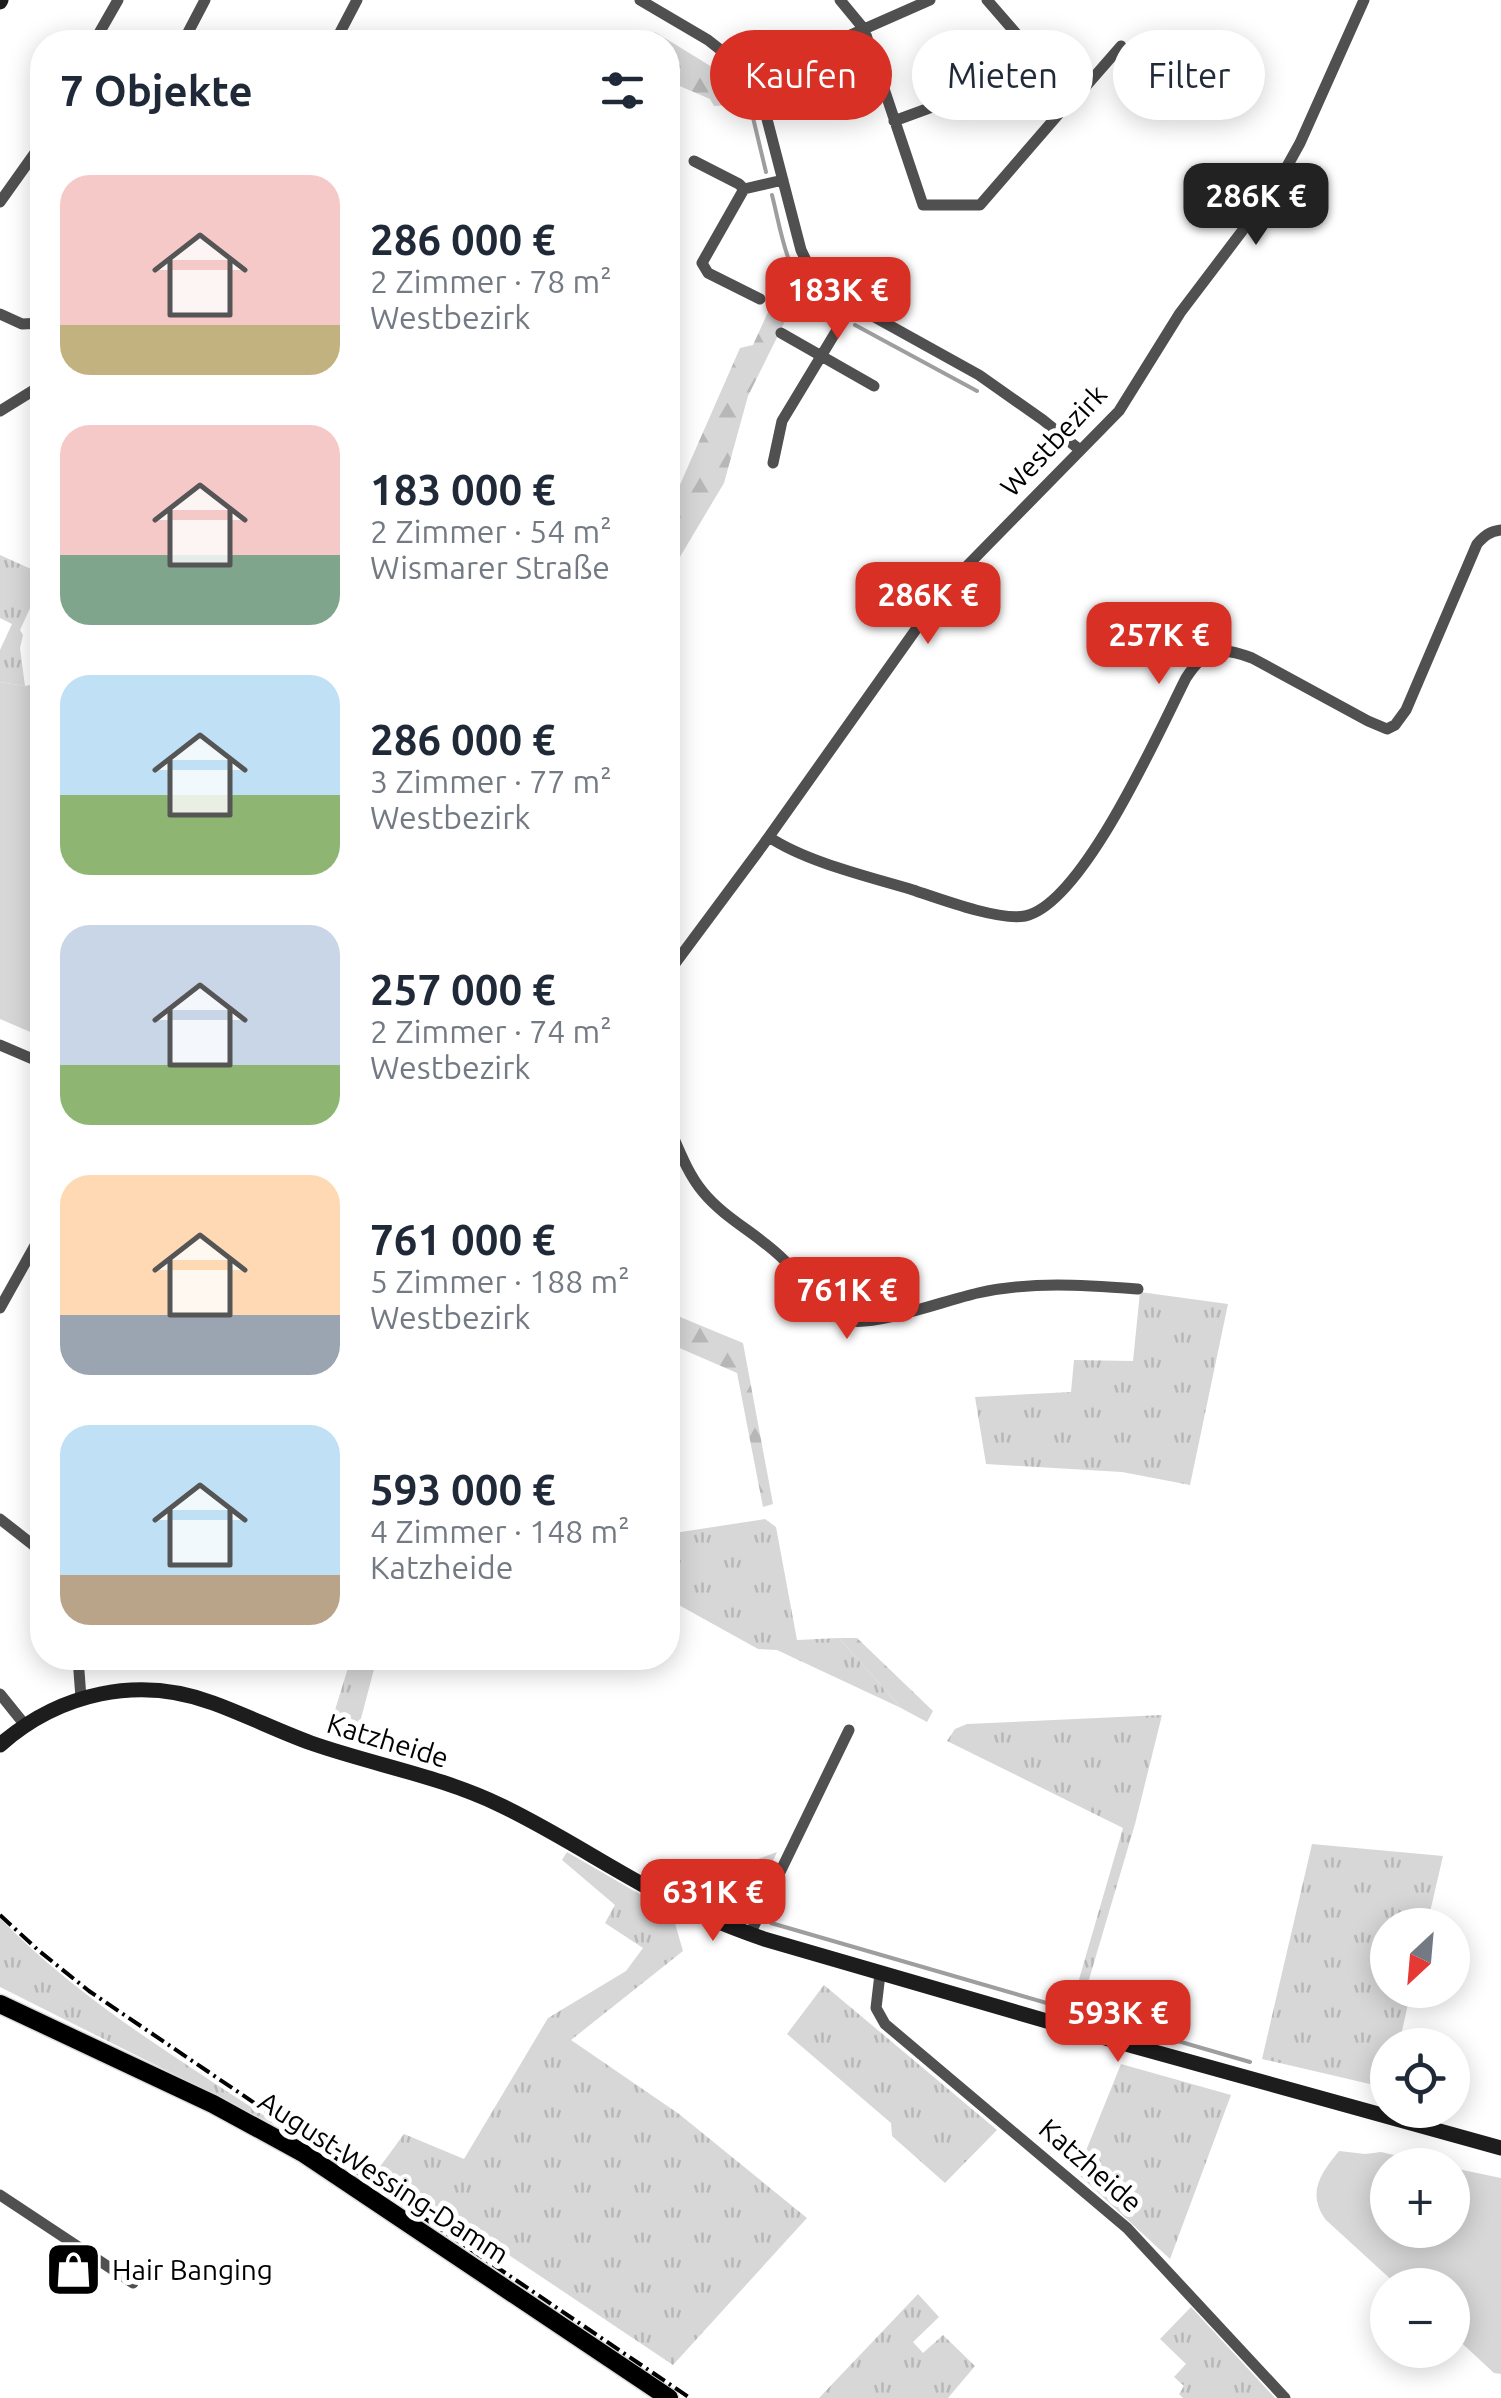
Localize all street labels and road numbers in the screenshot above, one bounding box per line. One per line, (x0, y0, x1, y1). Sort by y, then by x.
street label: Westbezirk (994, 378, 1112, 502)
street label: Katzheide (324, 1707, 452, 1773)
street label: August-Wessing-Damm (253, 2085, 515, 2269)
street label: Katzheide (1034, 2112, 1148, 2218)

